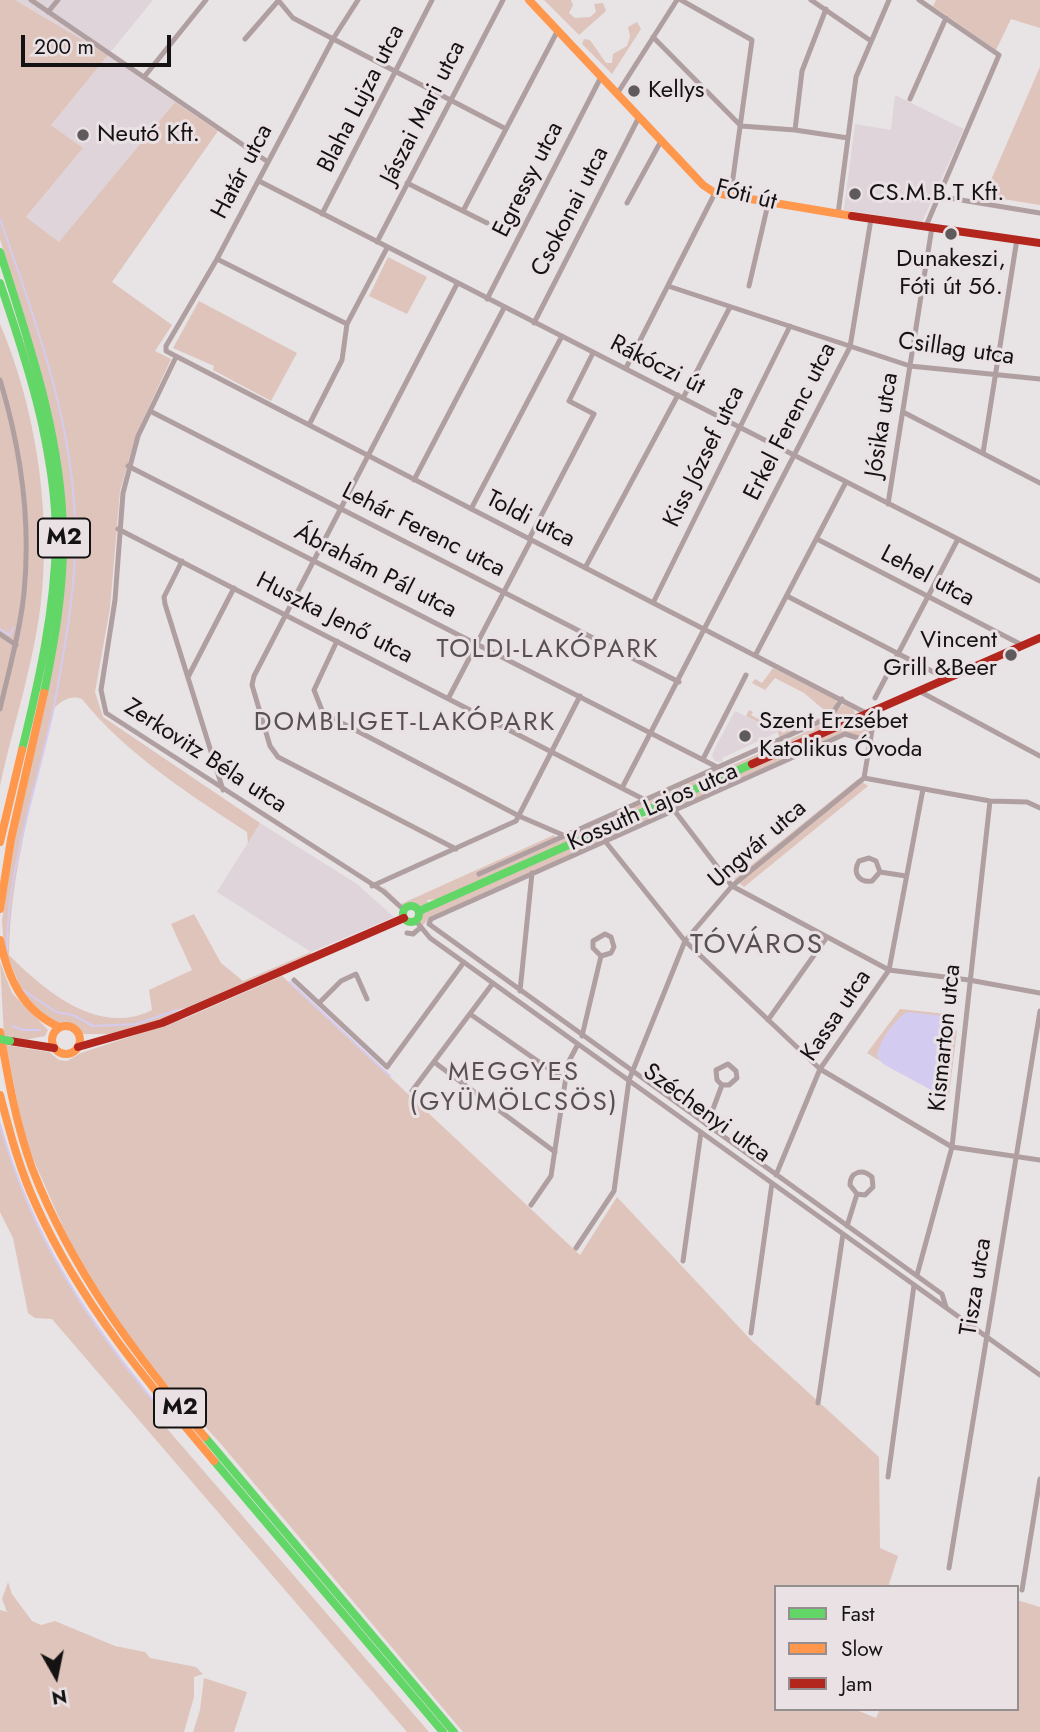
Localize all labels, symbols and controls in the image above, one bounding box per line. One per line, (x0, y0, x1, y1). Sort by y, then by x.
street label: Blaha Lujza utca (312, 20, 412, 178)
scale bar (24, 21, 175, 65)
text: 200 m (34, 32, 94, 62)
street label: Jászai Mari utca (376, 36, 472, 190)
place label: Kellys (648, 77, 704, 105)
marker: Kellys (626, 83, 642, 99)
street label: Egressy utca (488, 118, 570, 242)
street label: Határ utca (206, 120, 280, 224)
place label: Neutó Kft. (97, 121, 200, 149)
marker: Neutó Kft. (75, 127, 91, 143)
street label: Csokonai utca (526, 142, 616, 282)
street label: Fóti út (712, 175, 780, 217)
place label: CS.M.B.T Kft. (869, 180, 1004, 208)
marker: CS.M.B.T Kft. (847, 186, 863, 202)
marker: Dunakeszi, Fóti út 56. (943, 226, 959, 242)
place label: Dunakeszi, Fóti út 56. (896, 246, 1006, 302)
street label: Csillag utca (896, 328, 1016, 372)
street label: Rákóczi út (605, 330, 709, 402)
street label: Erkel Ferenc utca (739, 338, 843, 506)
street label: Jósika utca (861, 371, 905, 479)
street label: Kiss József utca (658, 382, 752, 532)
street label: Lehár Ferenc utca (337, 477, 509, 585)
street label: Toldi utca (481, 485, 579, 555)
road number: M2 (38, 518, 90, 558)
street label: Ábrahám Pál utca (289, 519, 461, 625)
street label: Lehel utca (875, 540, 979, 614)
street label: Huszka Jenő utca (251, 567, 417, 671)
place label: Vincent Grill &Beer (883, 627, 997, 683)
district label: TOLDI-LAKÓPARK (438, 635, 658, 667)
marker: Vincent Grill &Beer (1003, 647, 1019, 663)
street label: Zerkovitz Béla utca (118, 694, 292, 820)
district label: DOMBLIGET-LAKÓPARK (256, 708, 554, 740)
place label: Szent Erzsébet Katolikus Óvoda (759, 708, 922, 764)
marker: Szent Erzsébet Katolikus Óvoda (737, 728, 753, 744)
street label: Kossuth Lajos utca (563, 758, 743, 858)
street label: Ungvár utca (703, 795, 813, 895)
district label: TÓVÁROS (691, 929, 823, 963)
street label: Kismarton utca (924, 963, 968, 1113)
street label: Kassa utca (796, 965, 878, 1067)
district label: MEGGYES (GYÜMÖLCSÖS) (411, 1058, 617, 1120)
street label: Széchenyi utca (637, 1058, 775, 1170)
street label: Tisza utca (955, 1236, 999, 1338)
road number: M2 (154, 1388, 206, 1428)
legend (774, 1585, 1019, 1711)
text: Fast (841, 1599, 874, 1629)
text: Slow (841, 1634, 883, 1664)
north arrow (21, 1641, 91, 1711)
text: Jam (841, 1669, 873, 1699)
text: N (50, 1683, 69, 1712)

